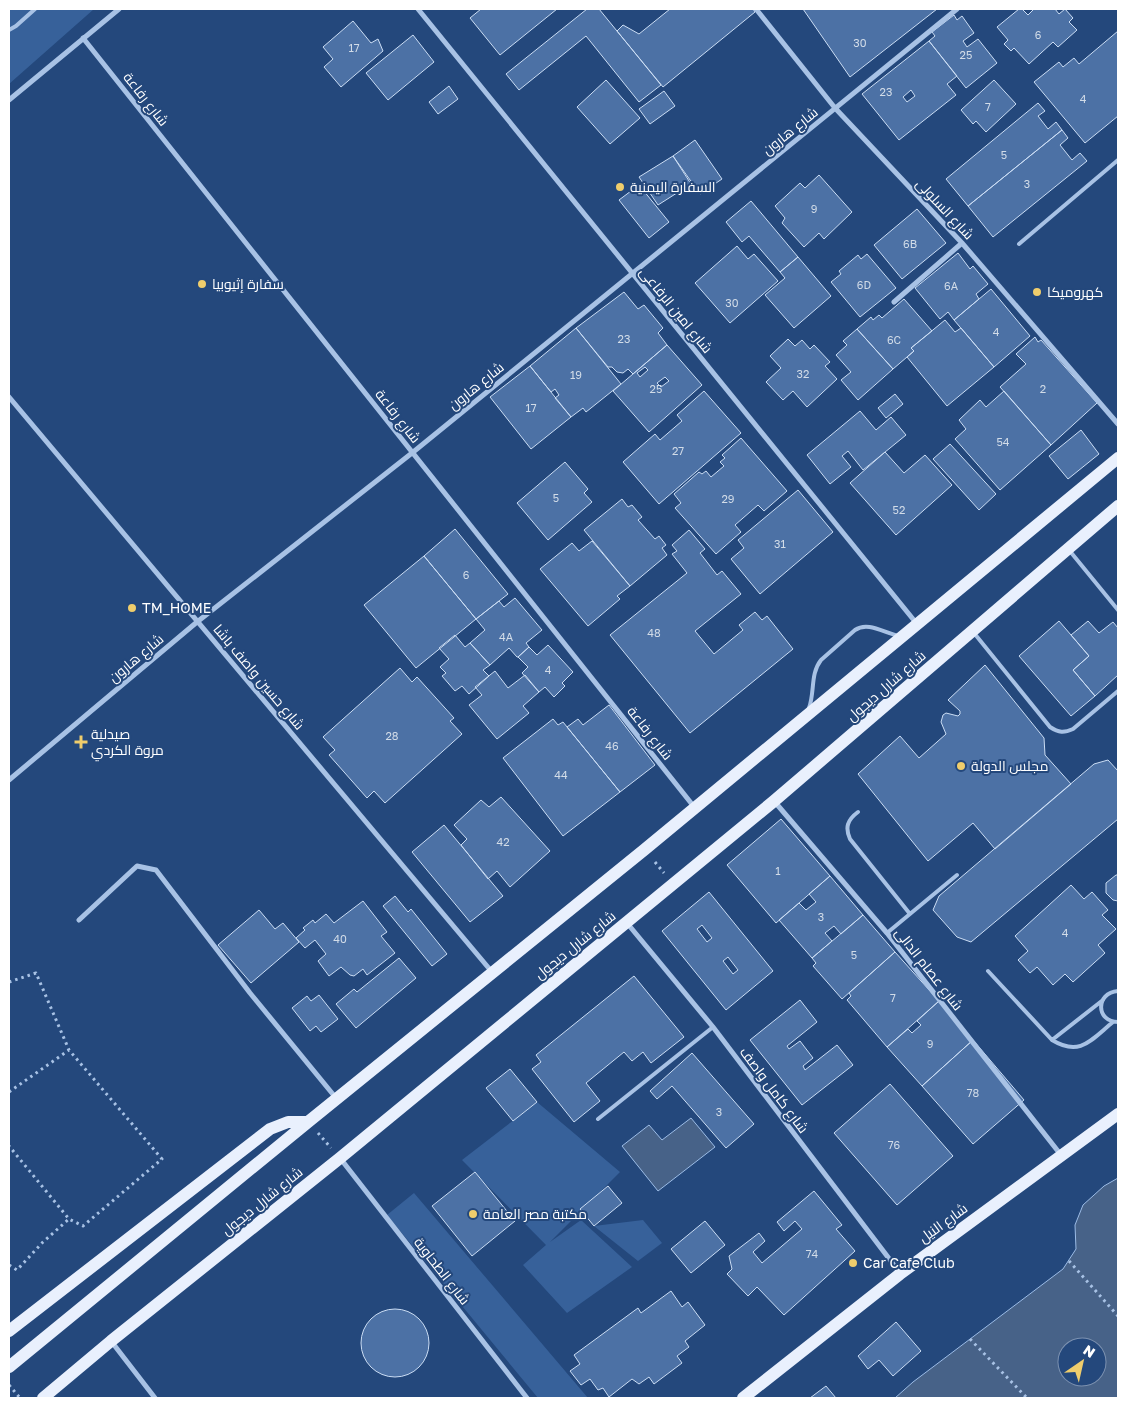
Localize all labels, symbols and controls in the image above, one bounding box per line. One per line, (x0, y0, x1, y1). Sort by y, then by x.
house number: 6 (1035, 28, 1042, 41)
house number: 30 (853, 36, 867, 49)
house number: 17 (348, 41, 360, 54)
house number: 25 (960, 48, 972, 61)
street label: شارع رفاعة (119, 69, 173, 129)
house number: 23 (880, 85, 892, 98)
house number: 4 (1080, 92, 1087, 105)
house number: 7 (985, 100, 991, 113)
street label: شارع هارون (758, 103, 822, 159)
house number: 5 (1001, 148, 1007, 161)
street label: شارع السلولى (912, 175, 978, 243)
house number: 3 (1024, 177, 1030, 190)
place label: السفارة اليمنية (630, 178, 716, 195)
marker: السفارة اليمنية (614, 181, 626, 193)
house number: 9 (811, 202, 817, 215)
house number: 6B (903, 237, 917, 250)
street label: شارع امين الرفاعى (636, 263, 716, 357)
place label: سفارة إثيوبيا (212, 275, 284, 293)
marker: سفارة إثيوبيا (196, 278, 208, 290)
house number: 6D (857, 278, 871, 291)
house number: 6A (944, 279, 959, 292)
place label: كهروميكا (1047, 283, 1103, 300)
marker: كهروميكا (1031, 286, 1043, 298)
house number: 30 (725, 296, 739, 309)
house number: 4 (993, 325, 1000, 338)
house number: 23 (618, 332, 630, 345)
house number: 6C (887, 333, 901, 346)
street label: شارع هارون (444, 358, 508, 414)
house number: 32 (797, 367, 809, 380)
house number: 19 (570, 368, 582, 381)
house number: 25 (650, 382, 662, 395)
house number: 2 (1040, 382, 1046, 395)
street label: شارع رفاعة (371, 386, 425, 446)
house number: 17 (525, 401, 537, 414)
house number: 54 (996, 435, 1010, 448)
house number: 27 (672, 444, 684, 457)
house number: 5 (553, 491, 559, 504)
house number: 29 (721, 492, 735, 505)
house number: 52 (893, 503, 905, 516)
house number: 31 (774, 537, 786, 550)
house number: 6 (463, 568, 470, 581)
place label: TM_HOME (142, 599, 211, 616)
marker: TM_HOME (126, 602, 138, 614)
street label: شارع حسين واصف باشا (210, 620, 308, 734)
house number: 48 (647, 626, 661, 639)
street label: شارع هارون (105, 630, 167, 686)
house number: 4A (499, 630, 514, 643)
street label: شارع شارل ديجول (843, 647, 929, 725)
house number: 4 (545, 663, 552, 676)
street label: شارع رفاعة (623, 703, 677, 763)
place label: صيدلية مروة الكردي (91, 725, 164, 762)
house number: 28 (385, 729, 399, 742)
marker: صيدلية مروة الكردي (75, 736, 87, 748)
house number: 46 (605, 739, 619, 752)
place label: مجلس الدولة (971, 757, 1048, 774)
marker: مجلس الدولة (955, 760, 967, 772)
house number: 44 (554, 768, 568, 781)
house number: 42 (496, 835, 510, 848)
house number: 1 (775, 864, 781, 877)
street label: شارع شارل ديجول (531, 907, 619, 983)
house number: 3 (818, 910, 824, 923)
street label: شارع عصام الدالى (890, 924, 967, 1015)
house number: 4 (1062, 926, 1069, 939)
house number: 40 (333, 932, 347, 945)
house number: 5 (851, 948, 857, 961)
house number: 7 (890, 991, 896, 1004)
house number: 9 (927, 1037, 933, 1050)
street label: شارع كامل واصف (736, 1043, 812, 1137)
house number: 78 (967, 1086, 980, 1099)
house number: 3 (716, 1105, 722, 1118)
house number: 76 (888, 1138, 901, 1151)
street label: شارع شارل ديجول (218, 1163, 306, 1239)
street label: شارع النيل (915, 1199, 971, 1247)
place label: مكتبة مصر العامة (483, 1205, 587, 1222)
marker: مكتبة مصر العامة (467, 1208, 479, 1220)
street label: شارع الطحاوية (410, 1234, 474, 1308)
house number: 74 (806, 1247, 819, 1260)
place label: Car Cafe Club (863, 1254, 955, 1271)
marker: Car Cafe Club (847, 1257, 859, 1269)
north arrow (1057, 1337, 1107, 1387)
text: N (1080, 1341, 1099, 1361)

